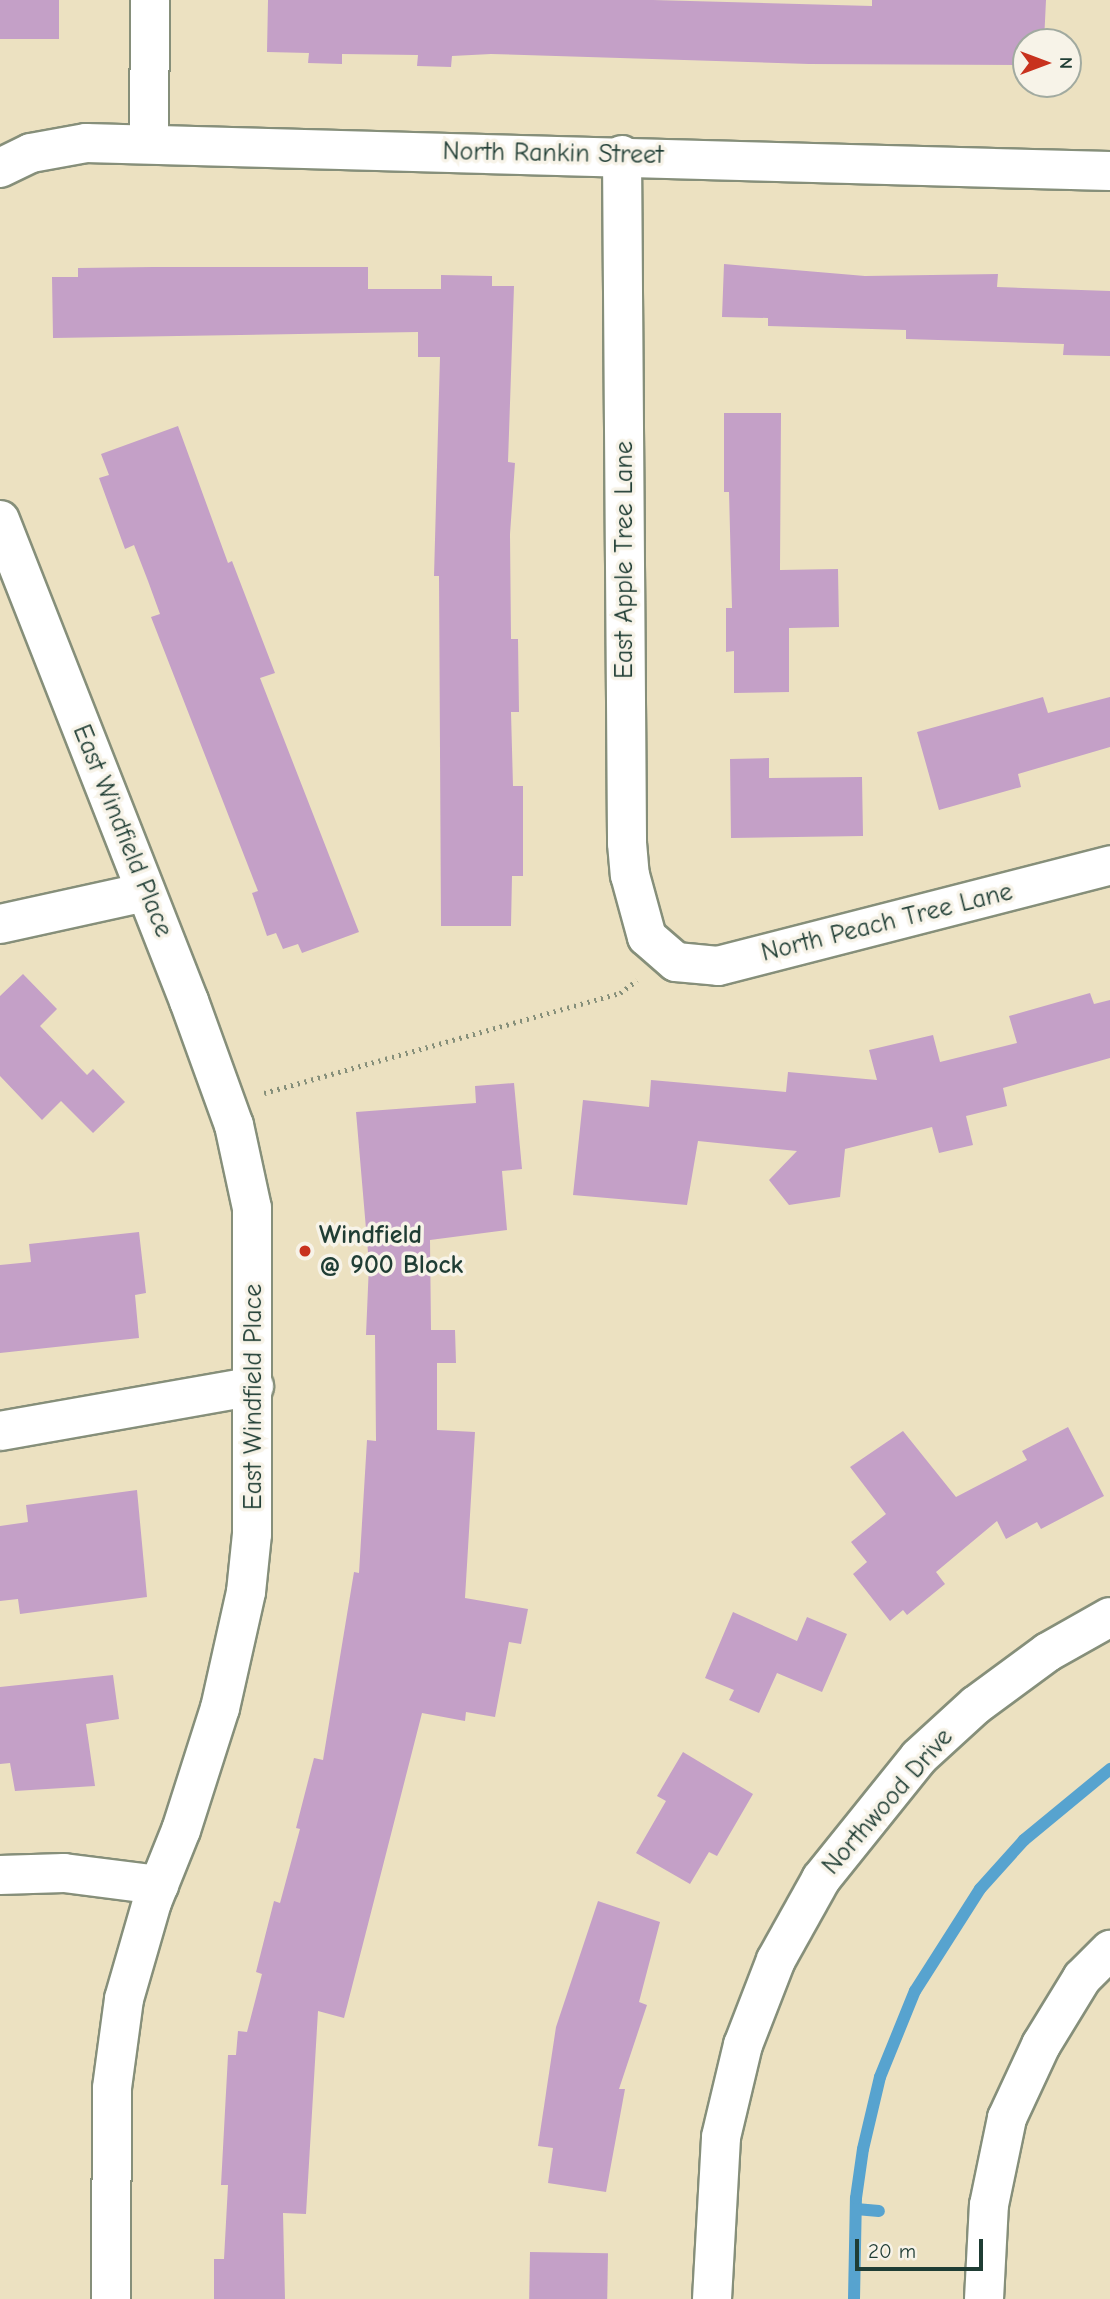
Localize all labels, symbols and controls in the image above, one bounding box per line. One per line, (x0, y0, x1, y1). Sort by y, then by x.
north arrow (1012, 28, 1082, 98)
text: N (1055, 57, 1077, 69)
street label: North Rankin Street (442, 136, 664, 172)
street label: East Apple Tree Lane (609, 441, 641, 679)
street label: East Windfield Place (65, 720, 179, 942)
street label: North Peach Tree Lane (758, 877, 1016, 969)
place label: Windfield @ 900 Block (319, 1220, 463, 1282)
marker: Windfield @ 900 Block (297, 1243, 313, 1259)
street label: East Windfield Place (238, 1284, 270, 1510)
street label: Northwood Drive (816, 1722, 960, 1882)
scale bar (858, 2226, 986, 2270)
text: 20 m (868, 2239, 916, 2263)

